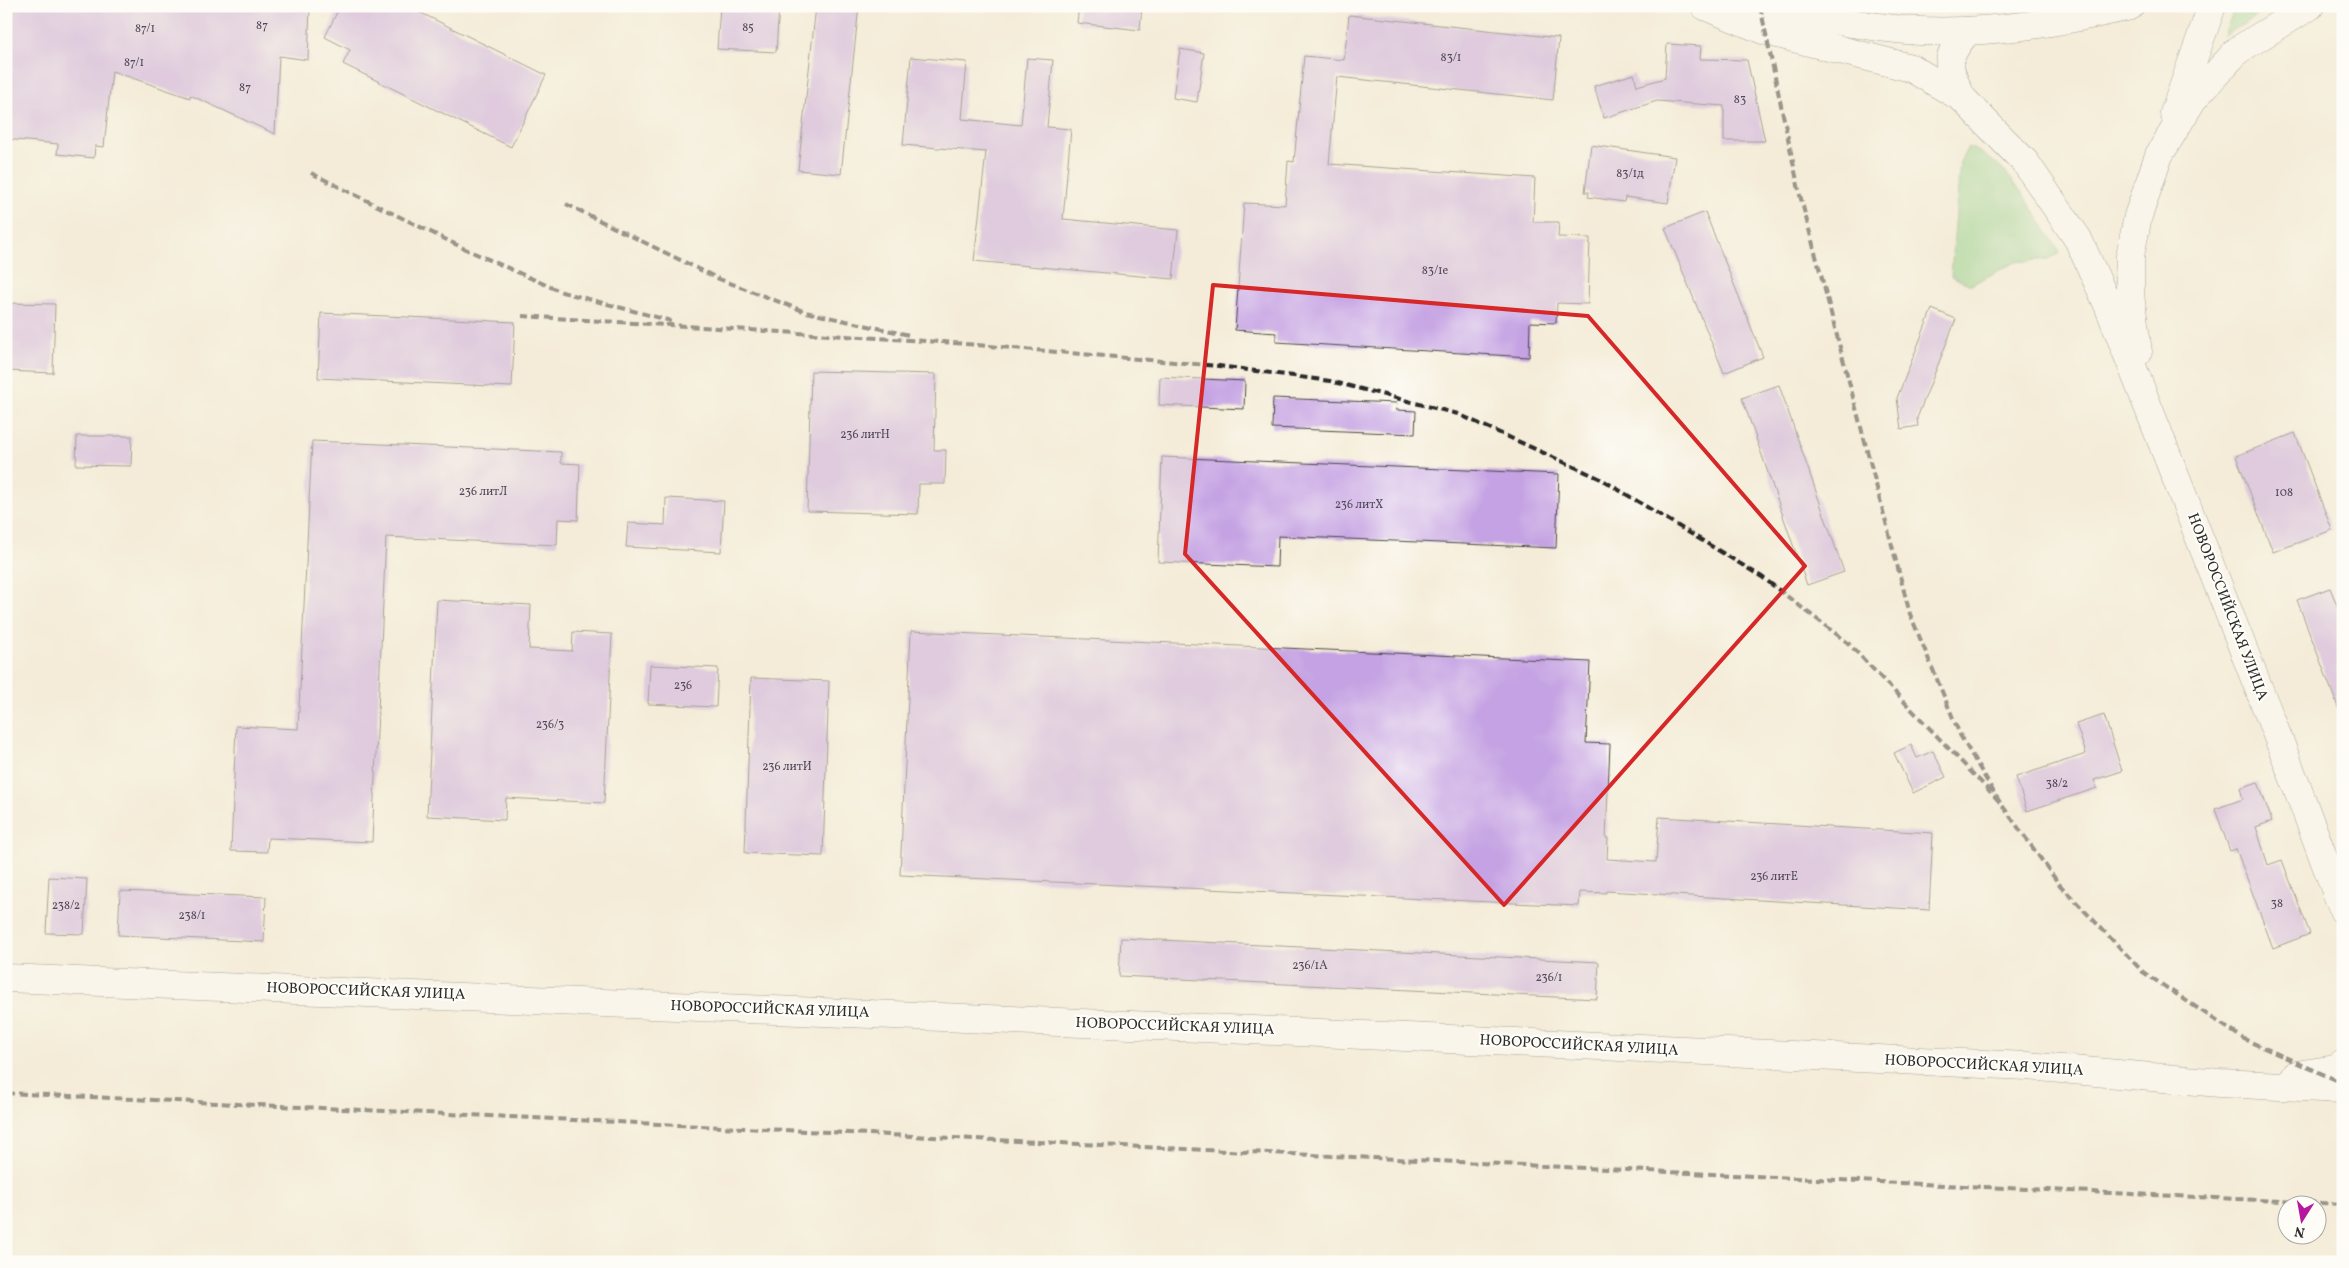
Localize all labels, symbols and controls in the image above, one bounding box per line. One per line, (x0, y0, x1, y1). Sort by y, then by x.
house number: 87 (256, 18, 268, 34)
house number: 85 (742, 20, 754, 36)
house number: 87/1 (135, 21, 155, 37)
house number: 83/1 (1441, 50, 1461, 66)
house number: 87/1 (124, 55, 144, 71)
house number: 87 (239, 80, 251, 96)
house number: 83 (1734, 92, 1746, 108)
house number: 83/1д (1616, 166, 1644, 182)
house number: 83/1е (1422, 263, 1449, 279)
house number: 236 литН (840, 427, 890, 443)
house number: 236 литЛ (459, 484, 507, 500)
house number: 108 (2275, 485, 2293, 501)
house number: 236 литХ (1335, 497, 1383, 513)
street label: НОВОРОССИЙСКАЯ УЛИЦА (2182, 510, 2273, 704)
house number: 236 (674, 678, 692, 694)
house number: 236/3 (536, 717, 564, 733)
house number: 236 литИ (762, 759, 812, 775)
house number: 38/2 (2046, 776, 2068, 792)
house number: 236 литЕ (1750, 869, 1798, 885)
house number: 38 (2271, 896, 2283, 912)
house number: 238/2 (52, 898, 80, 914)
house number: 238/1 (178, 908, 206, 924)
house number: 236/1А (1292, 958, 1328, 974)
house number: 236/1 (1536, 970, 1563, 986)
street label: НОВОРОССИЙСКАЯ УЛИЦА (266, 978, 466, 1006)
street label: НОВОРОССИЙСКАЯ УЛИЦА (670, 996, 870, 1024)
street label: НОВОРОССИЙСКАЯ УЛИЦА (1075, 1013, 1275, 1041)
street label: НОВОРОССИЙСКАЯ УЛИЦА (1479, 1030, 1679, 1062)
street label: НОВОРОССИЙСКАЯ УЛИЦА (1884, 1050, 2084, 1082)
north arrow (2276, 1196, 2326, 1246)
text: N (2293, 1221, 2307, 1242)

